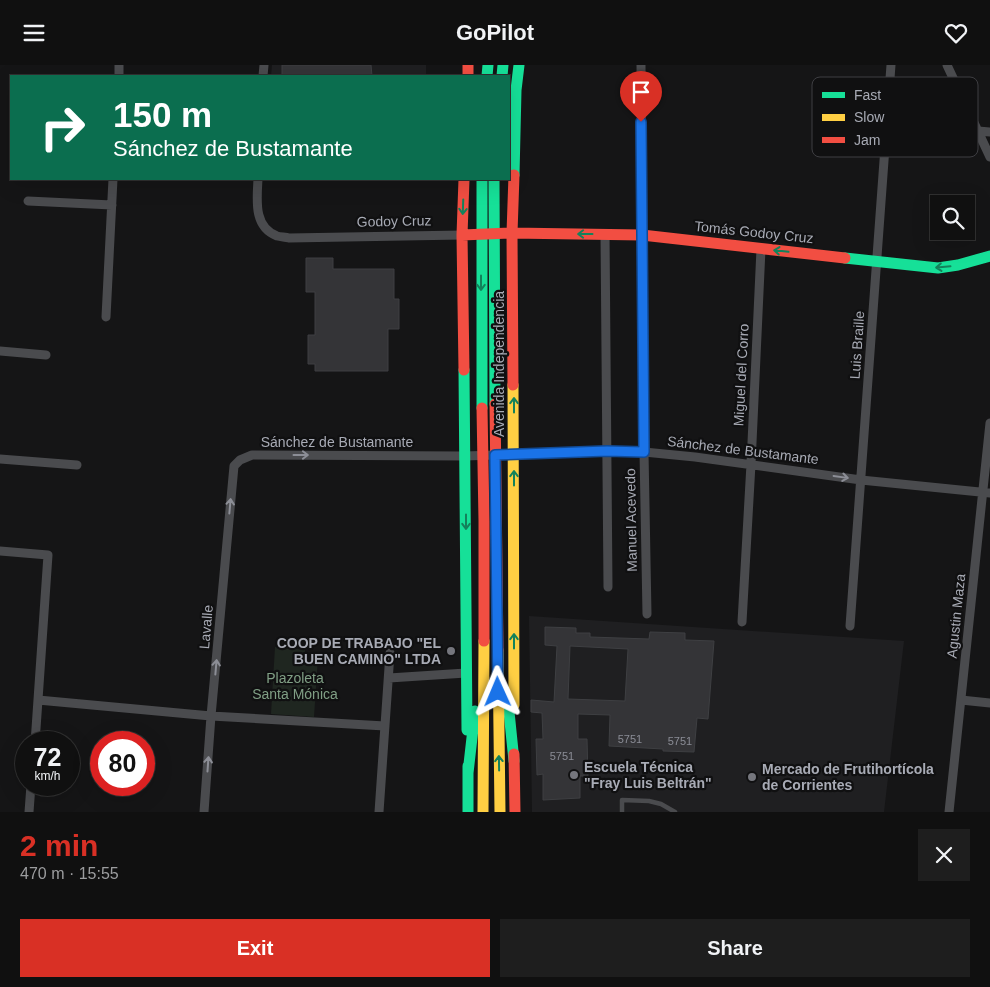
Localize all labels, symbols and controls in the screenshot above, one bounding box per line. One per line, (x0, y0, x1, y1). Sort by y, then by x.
icon: menu (20, 19, 48, 47)
icon: heart (942, 19, 970, 47)
text: GoPilot (456, 20, 534, 45)
pin (620, 71, 662, 122)
legend (812, 77, 978, 157)
icon: arrive (627, 78, 655, 106)
text: Fast (854, 87, 881, 103)
icon: right (30, 95, 95, 160)
text: 150 m (113, 95, 212, 134)
text: Slow (854, 109, 885, 125)
text: Jam (854, 132, 880, 148)
text: Sánchez de Bustamante (113, 136, 353, 161)
map controls (930, 195, 975, 240)
button: search (930, 195, 975, 240)
one-way arrow (458, 198, 468, 214)
street label: Godoy Cruz (357, 212, 431, 230)
street label: Tomás Godoy Cruz (694, 218, 814, 246)
one-way arrow (577, 229, 593, 239)
one-way arrow (774, 246, 790, 256)
one-way arrow (935, 262, 951, 271)
one-way arrow (476, 274, 486, 291)
street label: Avenida Independencia (491, 291, 507, 437)
street label: Luis Braille (847, 310, 867, 380)
street label: Miguel del Corro (730, 323, 752, 427)
one-way arrow (509, 398, 519, 414)
street label: Sánchez de Bustamante (666, 433, 820, 467)
street label: Sánchez de Bustamante (261, 434, 413, 450)
one-way arrow (292, 450, 309, 460)
street label: Manuel Acevedo (622, 468, 640, 572)
one-way arrow (509, 471, 519, 487)
one-way arrow (833, 472, 849, 482)
one-way arrow (225, 498, 235, 514)
one-way arrow (461, 514, 470, 530)
street label: Agustin Maza (944, 573, 968, 659)
street label: Lavalle (196, 604, 216, 650)
one-way arrow (509, 633, 519, 650)
place label: COOP DE TRABAJO "EL BUEN CAMINO" LTDA (277, 635, 441, 667)
marker: COOP DE TRABAJO "EL BUEN CAMINO" LTDA (445, 645, 457, 657)
one-way arrow (211, 660, 220, 676)
position arrow (471, 665, 523, 717)
park label: Plazoleta Santa Mónica (252, 670, 338, 702)
speed limit sign: 80 (90, 731, 155, 796)
house number: 5751 (618, 733, 642, 745)
house number: 5751 (668, 735, 692, 747)
text: 72 (34, 743, 61, 771)
house number: 5751 (550, 750, 574, 762)
one-way arrow (203, 756, 212, 772)
one-way arrow (494, 756, 504, 772)
place label: Escuela Técnica "Fray Luis Beltrán" (584, 759, 712, 791)
place label: Mercado de Frutihortícola de Corrientes (762, 761, 934, 793)
text: km/h (34, 769, 61, 783)
marker: Escuela Técnica "Fray Luis Beltrán" (568, 769, 580, 781)
marker: Mercado de Frutihortícola de Corrientes (746, 771, 758, 783)
text: 2 min (20, 829, 98, 862)
button: close (918, 829, 970, 881)
text: 470 m · 15:55 (20, 865, 119, 882)
button: Exit (20, 919, 490, 977)
button: Share (500, 919, 970, 977)

